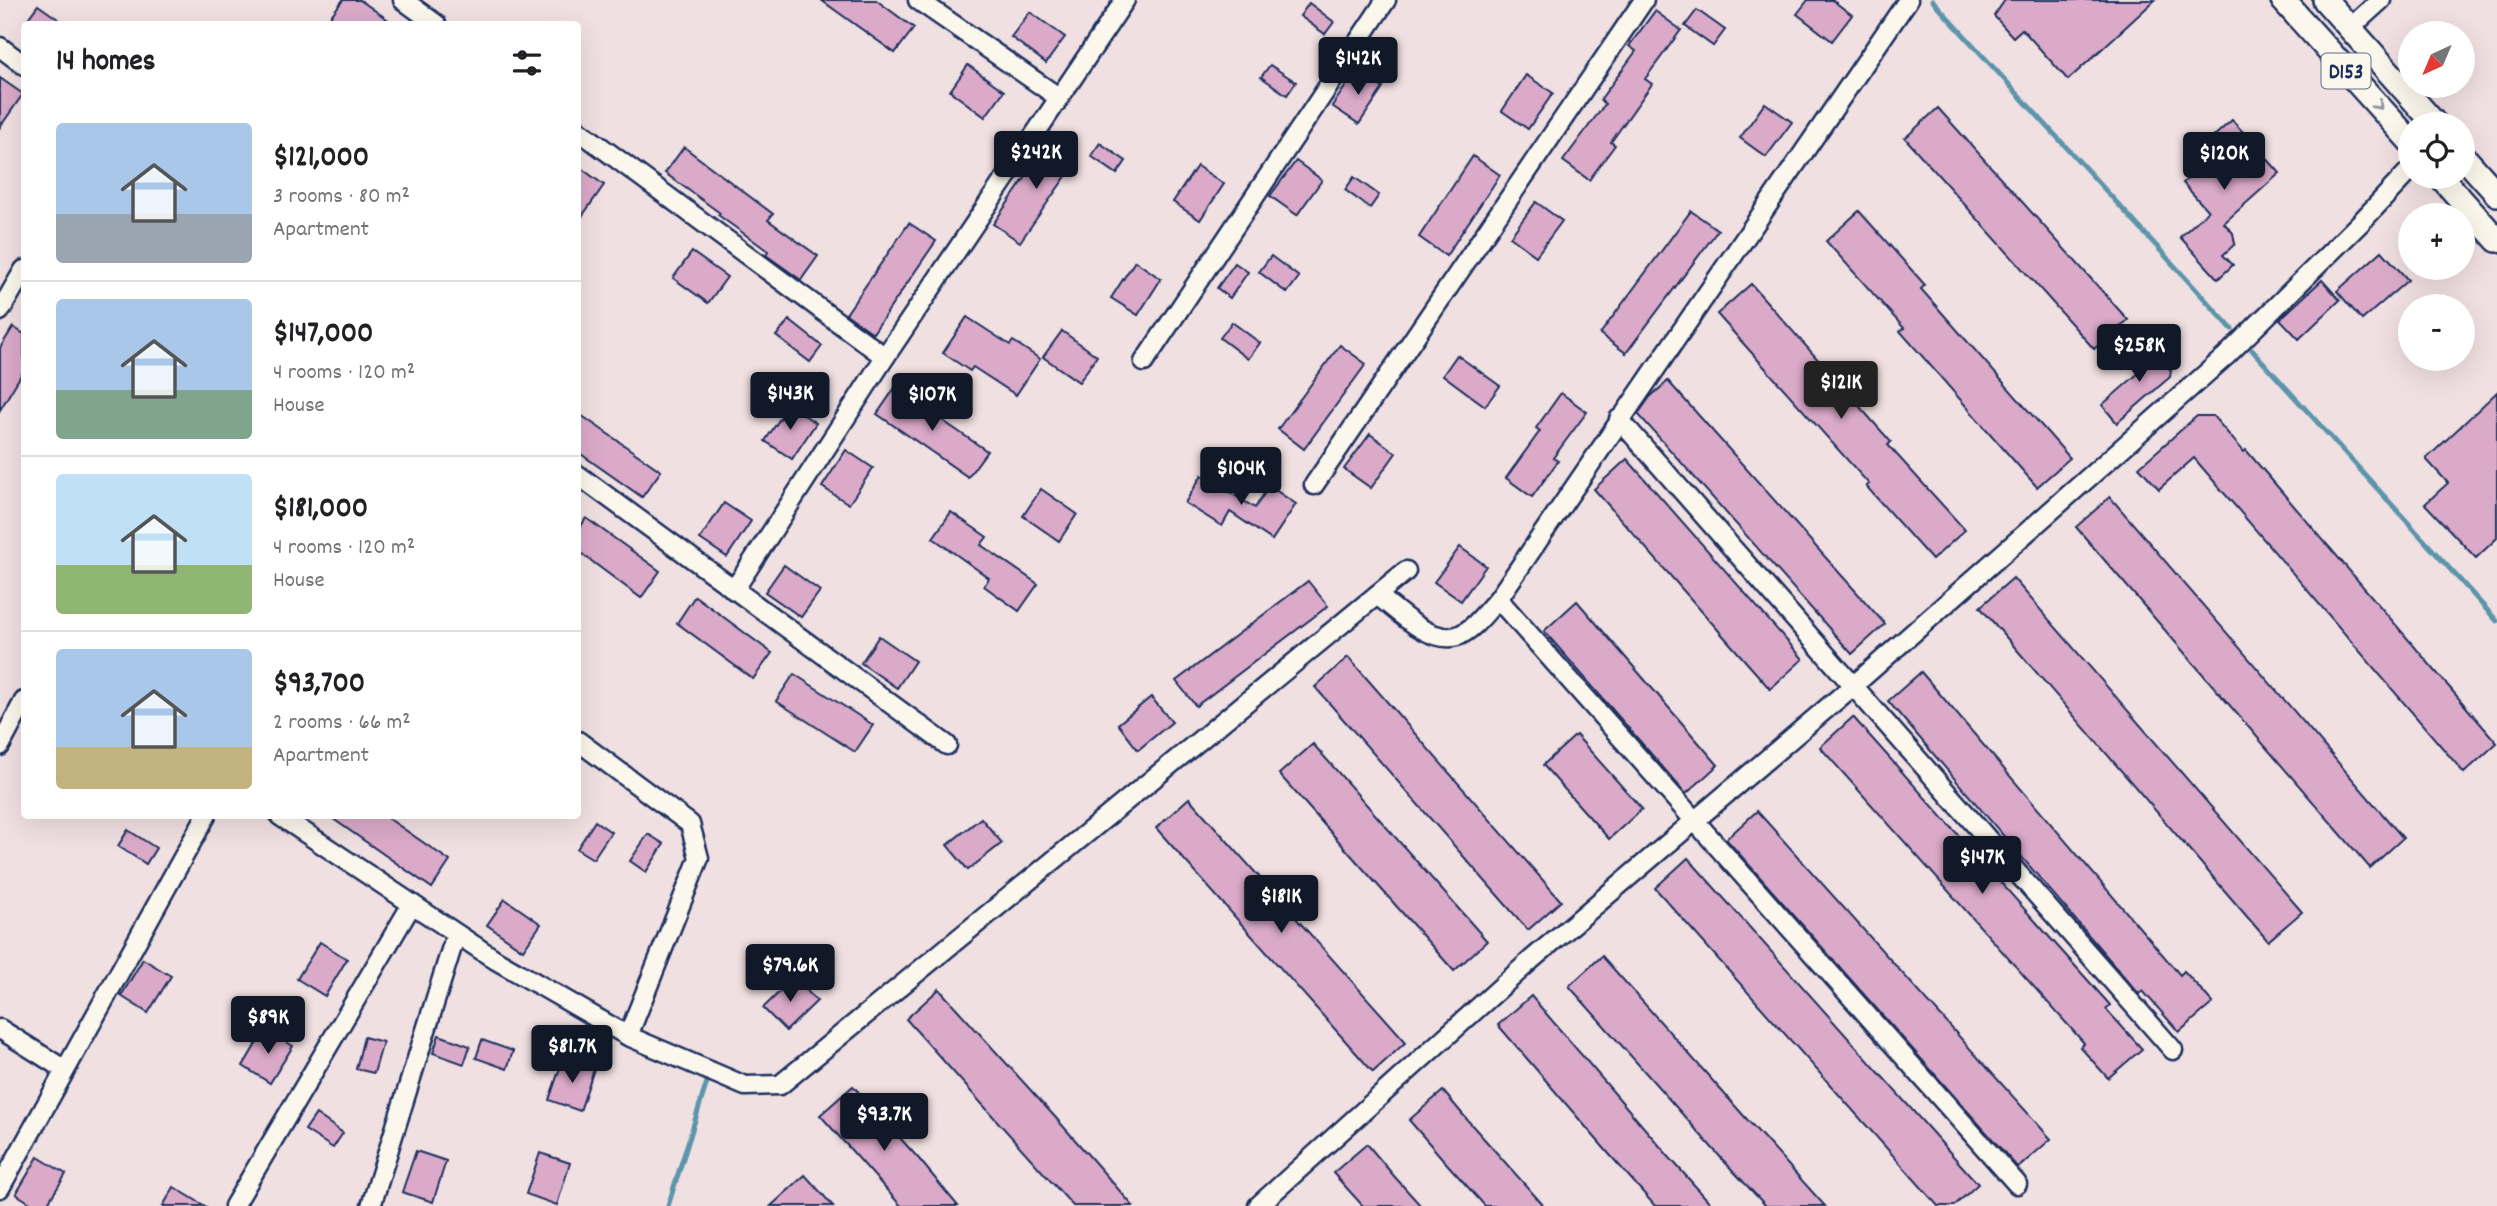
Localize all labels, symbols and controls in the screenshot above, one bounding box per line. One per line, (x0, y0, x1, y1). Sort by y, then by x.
north arrow (2398, 21, 2474, 98)
map controls (2398, 21, 2475, 371)
pin: $142K (1309, 38, 1407, 97)
text: 14 homes (56, 42, 155, 85)
text: $142K (1335, 43, 1381, 76)
icon: filters (508, 44, 546, 82)
road number: D153 (2322, 54, 2370, 88)
one-way arrow (2369, 97, 2382, 110)
button: locate (2398, 112, 2475, 189)
pin: $242K (987, 132, 1085, 191)
pin: $120K (2175, 132, 2273, 192)
text: $242K (1010, 137, 1062, 170)
text: $121,000 (273, 138, 369, 181)
text: $120K (2199, 138, 2249, 171)
icon: home (112, 151, 196, 235)
text: 3 rooms · 80 m² (273, 181, 410, 214)
button: + (2398, 203, 2475, 280)
text: Apartment (273, 214, 369, 247)
button: − (2398, 294, 2475, 371)
text: $147,000 (273, 314, 373, 357)
pin: $258K (2090, 324, 2188, 384)
icon: home (112, 327, 196, 411)
text: $258K (2113, 330, 2165, 363)
text: 4 rooms · 120 m² (273, 357, 415, 390)
pin: $121K (1792, 362, 1890, 421)
text: $121K (1820, 367, 1862, 400)
pin: $143K (741, 372, 839, 432)
pin: $107K (883, 374, 981, 433)
text: $143K (766, 378, 814, 411)
text: $107K (908, 379, 956, 412)
text: House (273, 390, 325, 423)
pin: $104K (1192, 448, 1290, 507)
text: $104K (1216, 453, 1266, 486)
text: $181,000 (273, 489, 368, 532)
icon: home (112, 502, 196, 586)
text: 4 rooms · 120 m² (273, 532, 415, 565)
text: House (273, 565, 325, 598)
text: $93,700 (273, 664, 365, 707)
icon: home (112, 677, 196, 761)
text: 2 rooms · 66 m² (273, 707, 411, 740)
text: Apartment (273, 740, 369, 773)
pin: $147K (1933, 836, 2031, 896)
text: $147K (1959, 842, 2005, 875)
pin: $181K (1232, 876, 1330, 935)
text: $181K (1260, 881, 1302, 914)
pin: $79.6K (733, 944, 847, 1004)
text: $79.6K (762, 950, 818, 983)
pin: $89K (227, 996, 309, 1056)
text: $89K (247, 1002, 289, 1035)
pin: $81.7K (515, 1026, 629, 1085)
text: $81.7K (547, 1031, 597, 1064)
pin: $93.7K (827, 1094, 941, 1153)
text: $93.7K (856, 1099, 912, 1132)

